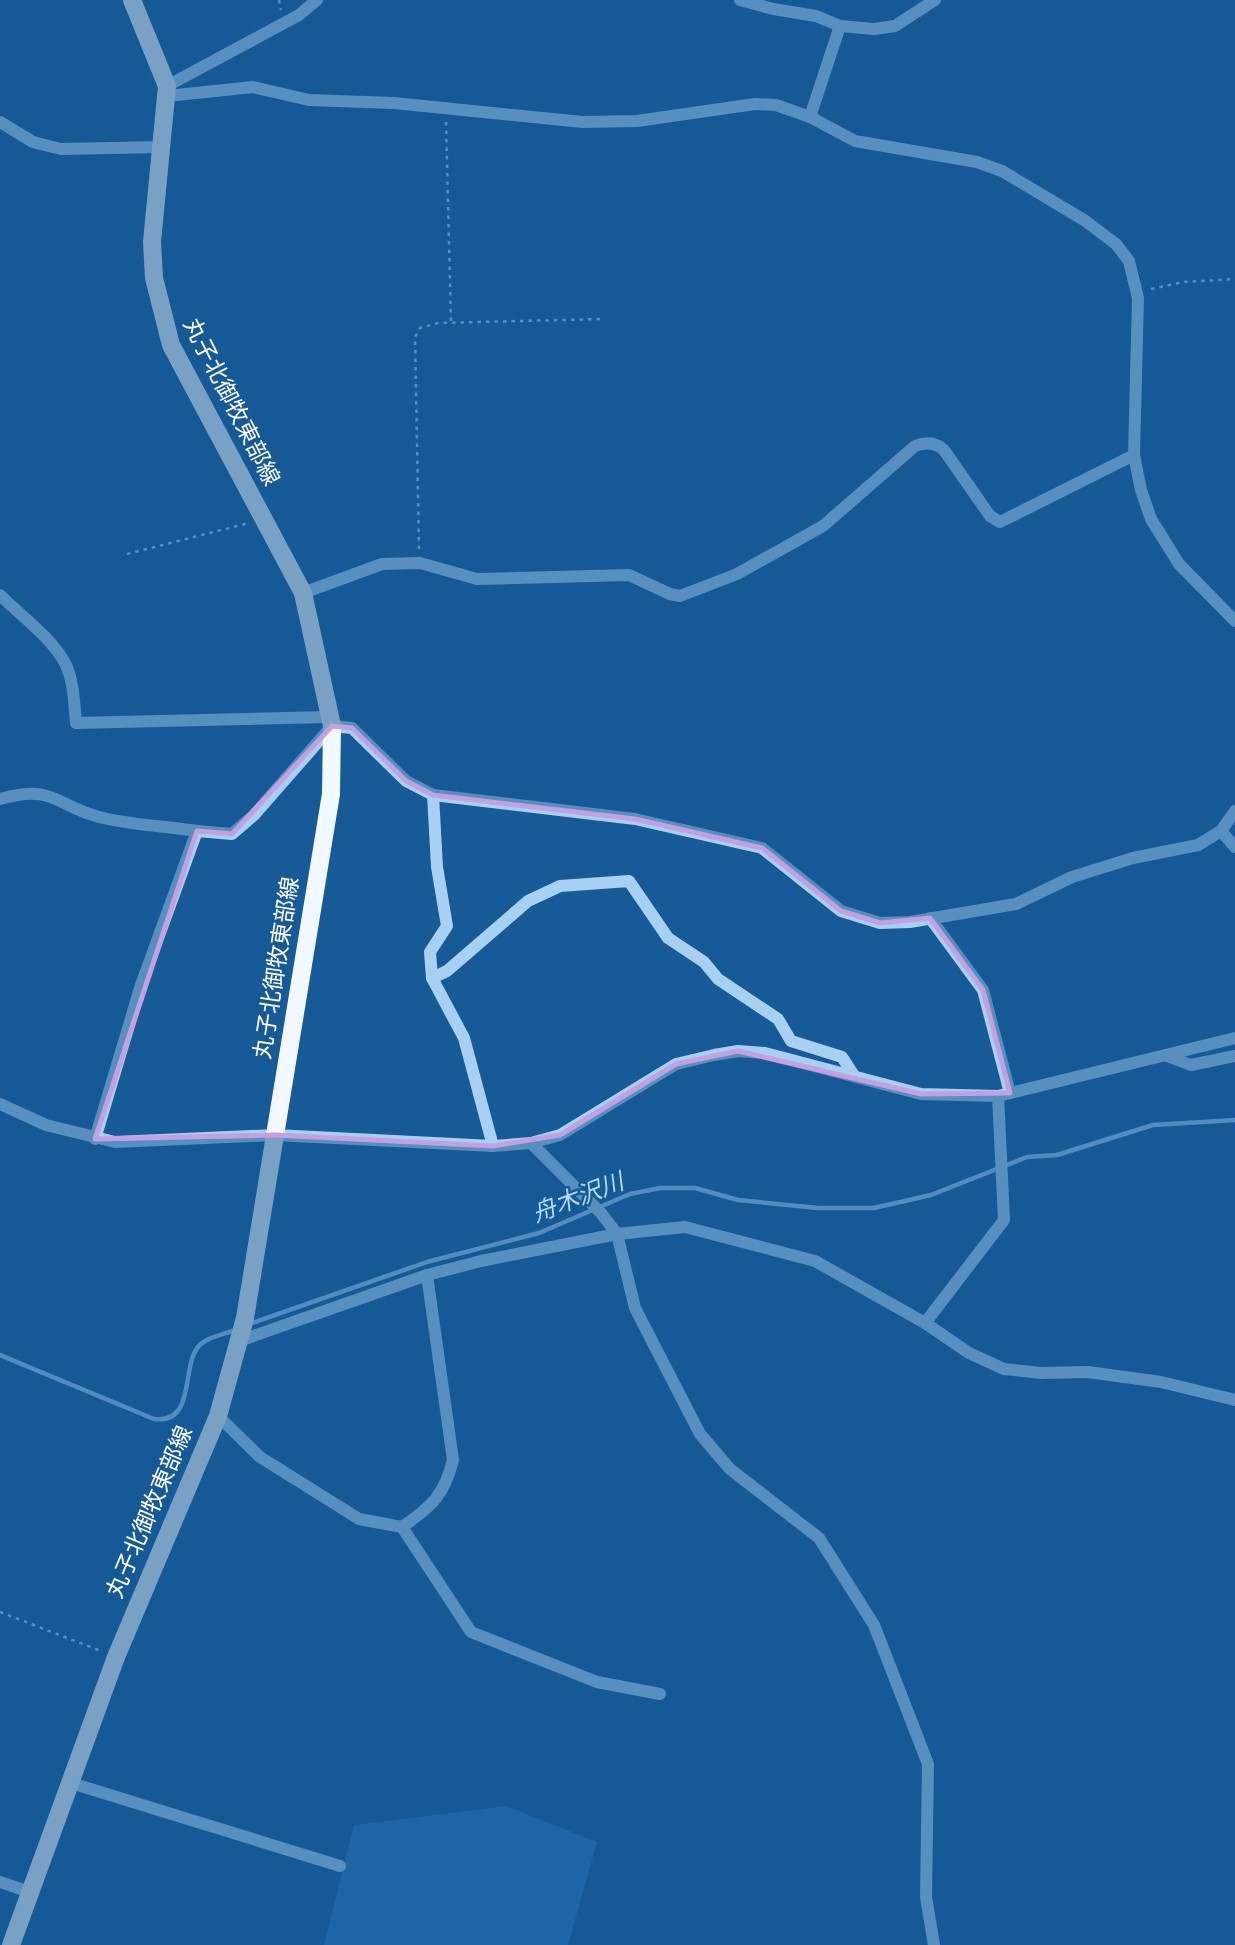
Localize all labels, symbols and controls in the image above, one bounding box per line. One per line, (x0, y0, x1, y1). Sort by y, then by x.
street label: 丸子北御牧東部線 (177, 314, 285, 490)
street label: 丸子北御牧東部線 (249, 875, 305, 1061)
water label: 舟木沢川 (528, 1166, 631, 1229)
street label: 丸子北御牧東部線 (101, 1422, 199, 1602)

